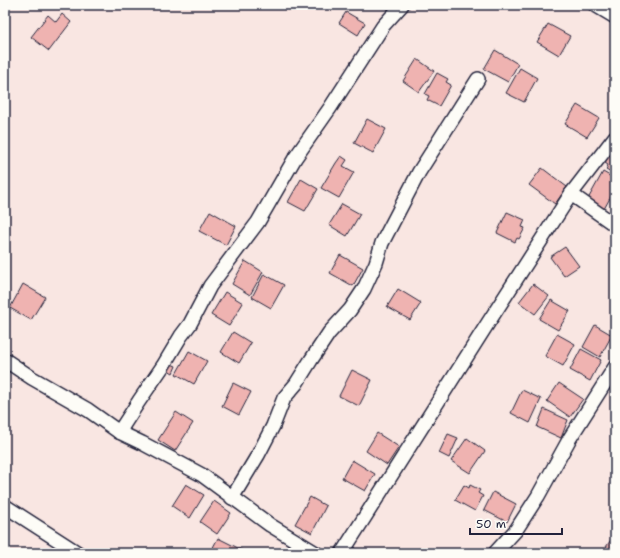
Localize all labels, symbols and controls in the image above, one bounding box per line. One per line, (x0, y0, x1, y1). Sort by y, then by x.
scale bar (470, 510, 562, 536)
text: 50 m (476, 516, 506, 532)

